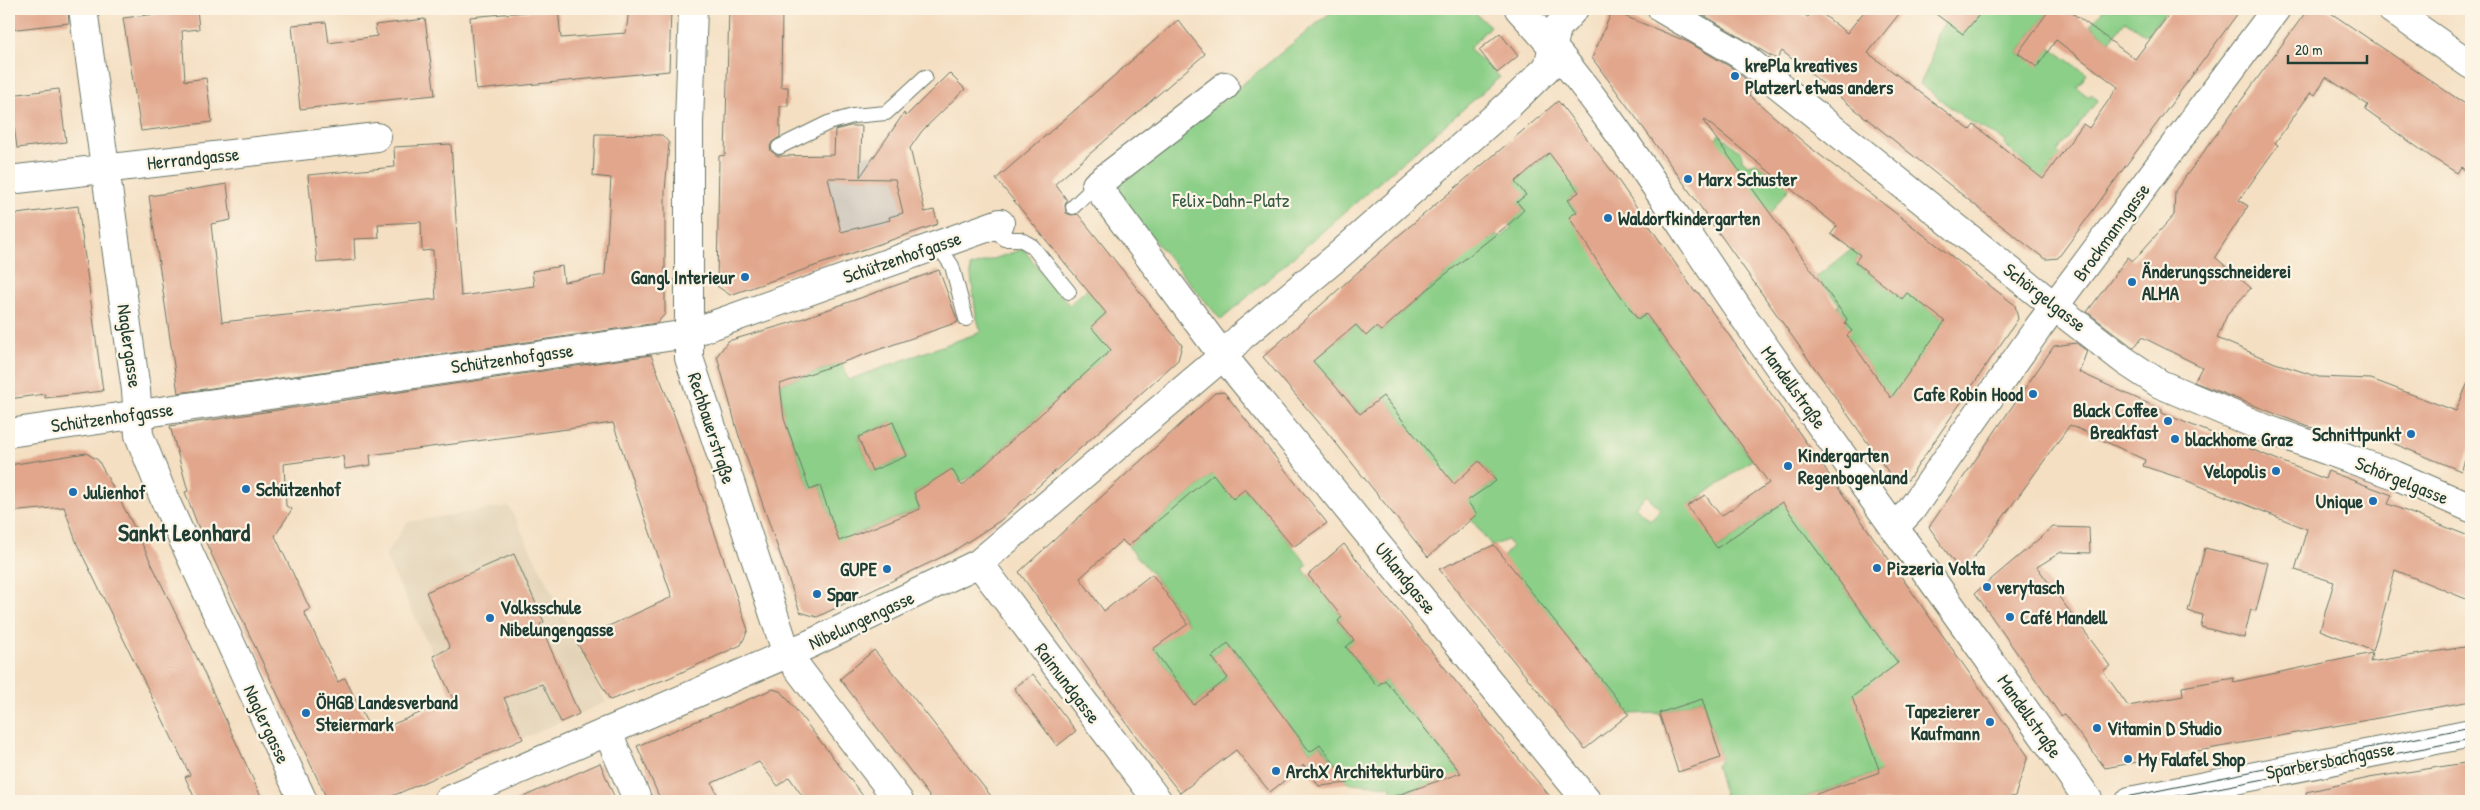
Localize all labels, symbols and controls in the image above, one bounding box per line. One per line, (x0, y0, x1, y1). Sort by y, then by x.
scale bar (2288, 32, 2366, 64)
text: 20 m (2295, 39, 2322, 60)
place label: krePla kreatives Platzerl etwas anders (1745, 52, 1894, 100)
marker: krePla kreatives Platzerl etwas anders (1729, 70, 1741, 82)
street label: Herrandgasse (146, 140, 241, 176)
place label: Marx Schuster (1698, 166, 1798, 192)
marker: Marx Schuster (1682, 173, 1694, 185)
street label: Brockmanngasse (2067, 177, 2156, 286)
park label: Felix-Dahn-Platz (1171, 187, 1290, 213)
place label: Waldorfkindergarten (1618, 205, 1761, 232)
marker: Waldorfkindergarten (1602, 212, 1614, 224)
street label: Schützenhofgasse (840, 225, 965, 289)
street label: Schörgelgasse (1998, 257, 2092, 338)
place label: Änderungsschneiderei ALMA (2142, 258, 2291, 306)
place label: Gangl Interieur (631, 264, 736, 291)
marker: Gangl Interieur (739, 271, 751, 283)
marker: Änderungsschneiderei ALMA (2126, 276, 2138, 288)
street label: Naglergasse (111, 303, 149, 390)
street label: Schützenhofgasse (449, 337, 575, 379)
street label: Mandellstraße (1755, 340, 1833, 434)
street label: Rechbauerstraße (682, 369, 742, 487)
place label: Cafe Robin Hood (1913, 381, 2024, 407)
marker: Cafe Robin Hood (2027, 388, 2039, 400)
street label: Schützenhofgasse (49, 396, 175, 438)
place label: Black Coffee Breakfast (2073, 397, 2159, 445)
marker: Black Coffee Breakfast (2162, 415, 2174, 427)
place label: Schnittpunkt (2312, 421, 2402, 448)
place label: blackhome Graz (2185, 426, 2294, 452)
marker: Schnittpunkt (2405, 428, 2417, 440)
marker: blackhome Graz (2169, 433, 2181, 445)
place label: Kindergarten Regenbogenland (1798, 442, 1908, 491)
street label: Schörgelgasse (2352, 450, 2453, 511)
place label: Velopolis (2203, 458, 2267, 485)
marker: Kindergarten Regenbogenland (1782, 460, 1794, 472)
marker: Velopolis (2270, 465, 2282, 477)
place label: Schützenhof (256, 476, 342, 502)
place label: Julienhof (83, 479, 147, 505)
marker: Schützenhof (240, 483, 252, 495)
marker: Julienhof (67, 486, 79, 498)
place label: Unique (2316, 488, 2363, 515)
marker: Unique (2367, 495, 2379, 507)
district label: Sankt Leonhard (118, 516, 251, 548)
street label: Uhlandgasse (1369, 537, 1443, 620)
place label: Pizzeria Volta (1887, 555, 1986, 581)
place label: GUPE (840, 556, 878, 582)
marker: Pizzeria Volta (1871, 562, 1883, 574)
marker: GUPE (881, 563, 893, 575)
place label: verytasch (1997, 574, 2064, 601)
place label: Spar (827, 581, 859, 608)
marker: verytasch (1981, 581, 1993, 593)
street label: Nibelungengasse (804, 584, 918, 656)
marker: Spar (811, 588, 823, 600)
place label: Volksschule Nibelungengasse (500, 594, 614, 643)
place label: Café Mandell (2020, 604, 2108, 630)
marker: Café Mandell (2004, 611, 2016, 623)
marker: Volksschule Nibelungengasse (484, 612, 496, 624)
street label: Raimundgasse (1029, 637, 1107, 729)
street label: Mandellstraße (1992, 669, 2069, 763)
street label: Naglergasse (237, 680, 297, 768)
place label: ÖHGB Landesverband Steiermark (316, 689, 458, 737)
place label: Tapezierer Kaufmann (1905, 698, 1981, 746)
marker: ÖHGB Landesverband Steiermark (300, 707, 312, 719)
place label: Vitamin D Studio (2107, 715, 2222, 741)
marker: Tapezierer Kaufmann (1984, 716, 1996, 728)
marker: Vitamin D Studio (2091, 722, 2103, 734)
street label: Sparbersbachgasse (2264, 735, 2397, 785)
place label: My Falafel Shop (2138, 746, 2246, 773)
marker: My Falafel Shop (2122, 753, 2134, 765)
place label: ArchX Architekturbüro (1286, 758, 1444, 784)
marker: ArchX Architekturbüro (1270, 765, 1282, 777)

